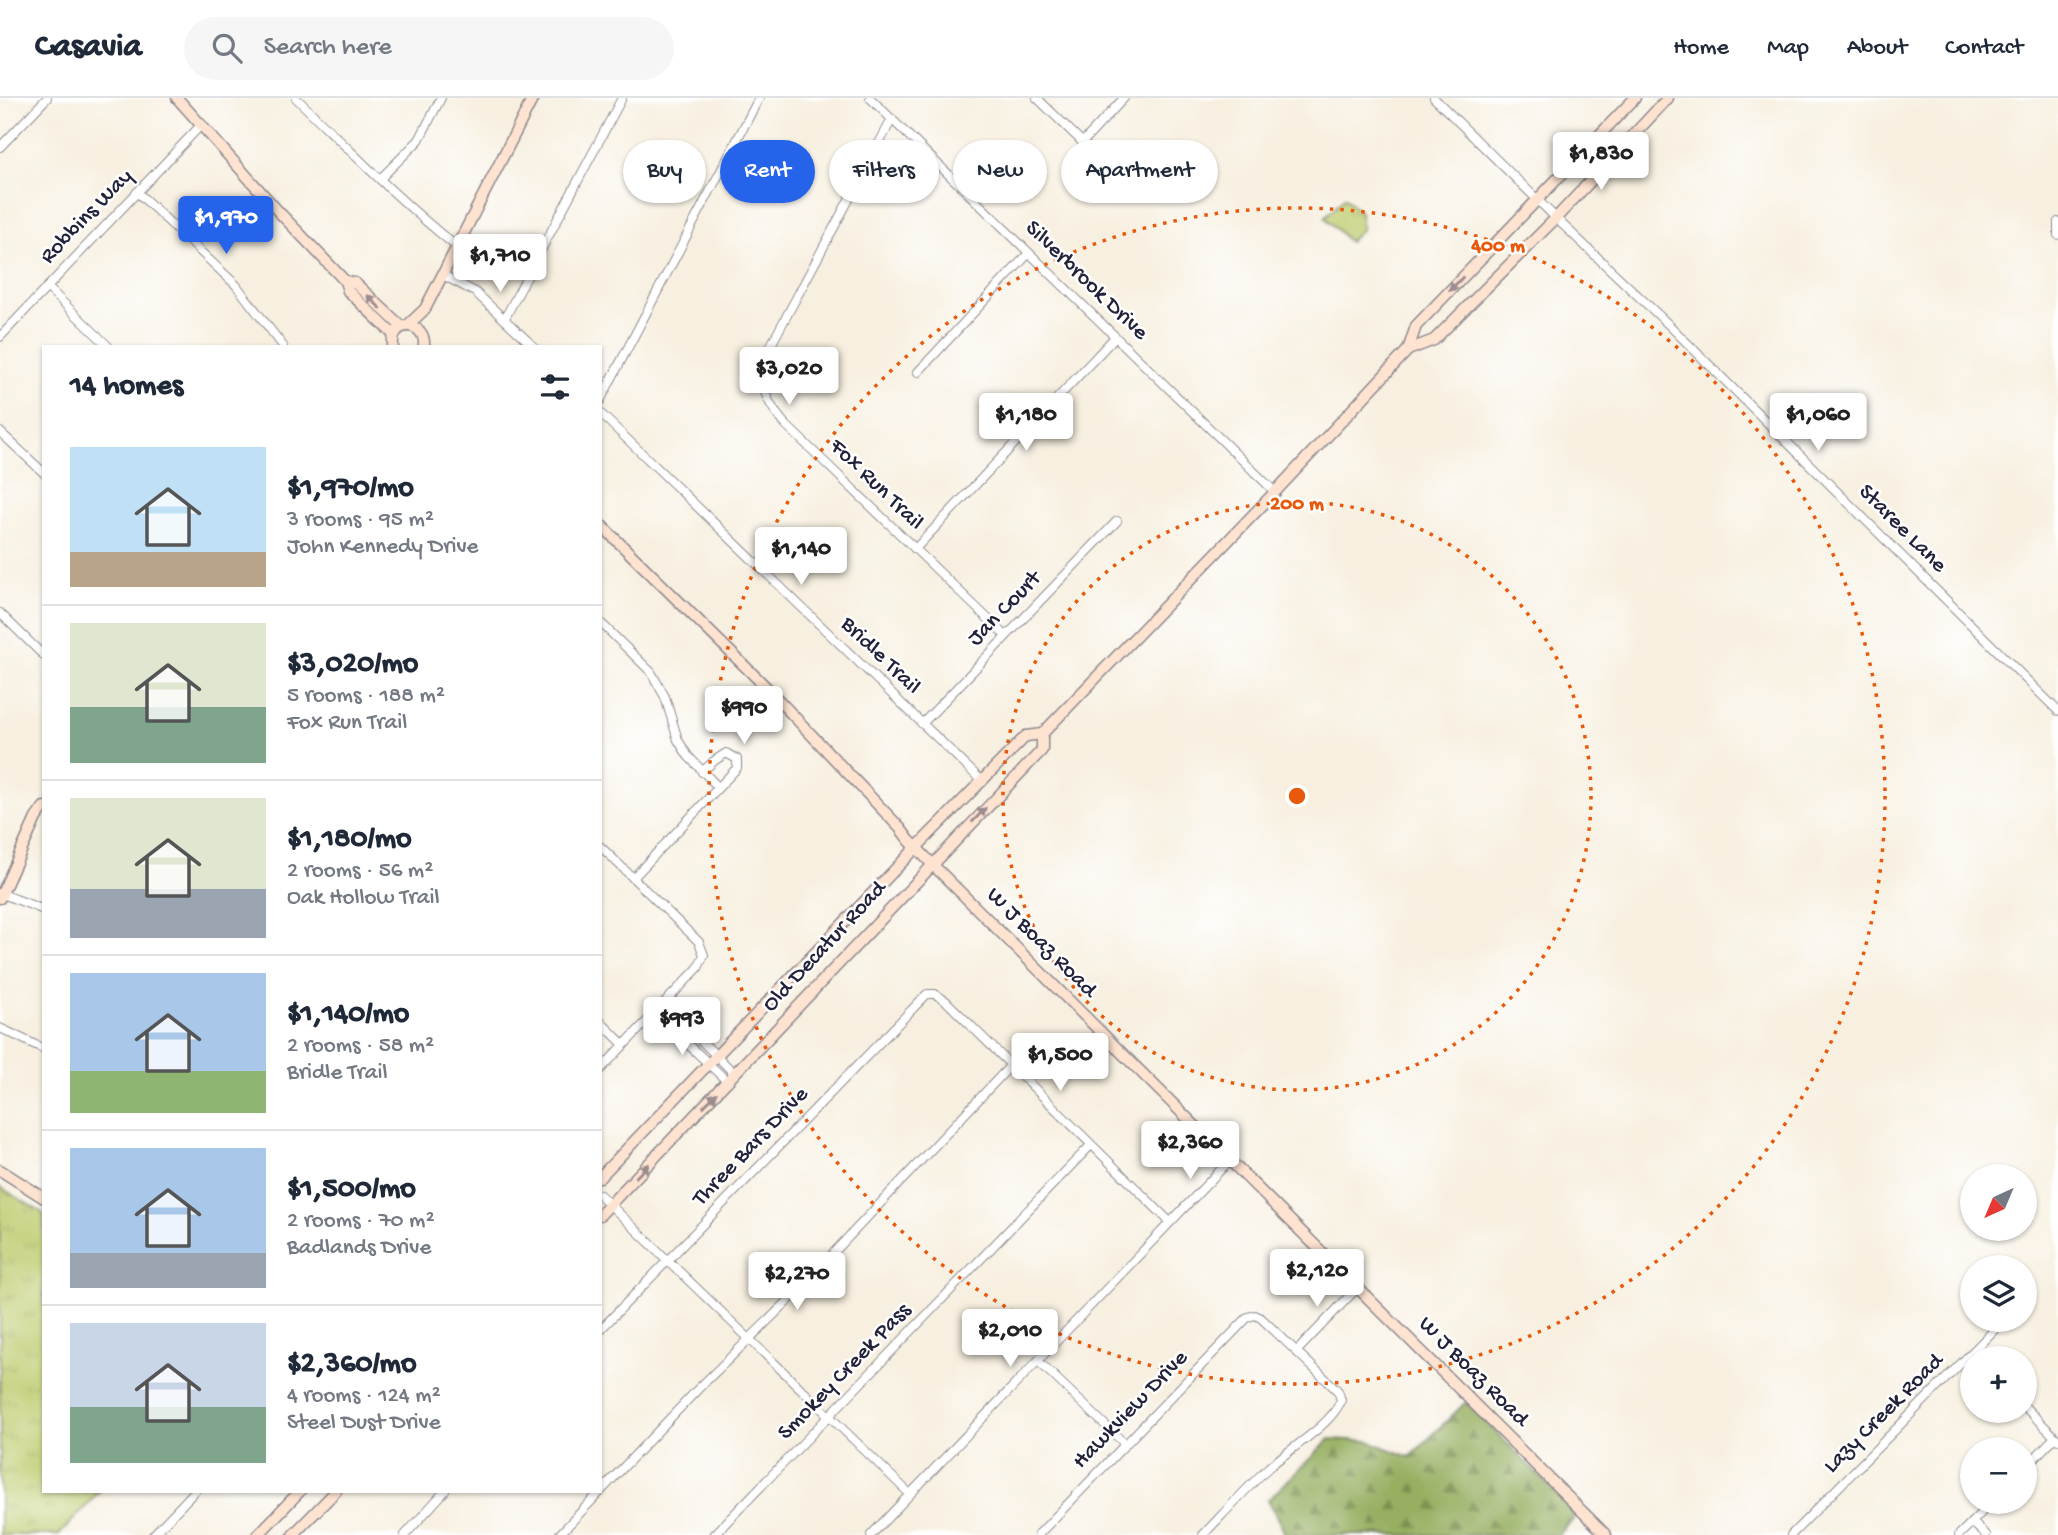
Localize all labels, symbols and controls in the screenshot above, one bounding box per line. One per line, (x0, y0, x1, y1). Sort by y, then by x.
search box (184, 17, 674, 80)
text: Casavia (35, 29, 142, 67)
icon: search (208, 29, 246, 67)
text: Search here (264, 33, 392, 64)
text: Home (1673, 34, 1729, 63)
text: Map (1767, 34, 1809, 63)
text: About (1847, 34, 1907, 63)
text: Contact (1945, 34, 2023, 63)
pin: $1,830 (1544, 132, 1658, 192)
chip: Buy (623, 140, 706, 203)
chip: Rent (720, 140, 815, 203)
chip: Filters (829, 140, 939, 203)
chip: New (953, 140, 1047, 203)
chip: Apartment (1061, 140, 1218, 203)
text: $1,830 (1569, 141, 1633, 168)
street label: Robbins Way (35, 164, 139, 270)
pin: $1,970 (169, 197, 283, 256)
text: $1,970 (194, 205, 258, 232)
street label: Silverbrook Drive (1019, 215, 1154, 347)
pin: $1,710 (443, 234, 557, 294)
text: 400 m (1470, 235, 1525, 260)
text: $1,710 (469, 243, 531, 270)
one-way arrow (1447, 276, 1464, 293)
one-way arrow (366, 293, 383, 310)
pin: $3,020 (732, 348, 846, 407)
text: $3,020 (756, 356, 822, 383)
icon: filters (536, 368, 574, 406)
text: 14 homes (70, 370, 183, 405)
pin: $1,180 (969, 394, 1083, 453)
pin: $1,060 (1761, 394, 1875, 453)
text: $1,180 (995, 402, 1057, 429)
text: $1,060 (1786, 402, 1850, 429)
street label: Fox Run Trail (823, 433, 929, 536)
text: $1,970/mo (287, 472, 414, 507)
icon: home (126, 475, 210, 559)
street label: Staree Lane (1852, 479, 1953, 580)
text: 200 m (1270, 493, 1324, 518)
text: 3 rooms · 95 m² (287, 507, 434, 534)
pin: $1,140 (744, 528, 858, 587)
text: John Kennedy Drive (287, 534, 479, 561)
text: $1,140 (771, 536, 831, 563)
street label: Jan Court (963, 565, 1048, 652)
street label: Bridle Trail (834, 611, 926, 701)
text: $3,020/mo (287, 648, 418, 683)
icon: home (126, 651, 210, 735)
text: 5 rooms · 188 m² (287, 683, 445, 710)
pin: $990 (703, 686, 785, 746)
text: $990 (721, 695, 767, 722)
text: Fox Run Trail (287, 710, 407, 737)
centre of rings (1285, 784, 1309, 808)
one-way arrow (971, 807, 987, 824)
text: $1,180/mo (287, 823, 412, 858)
icon: home (126, 826, 210, 910)
text: 2 rooms · 56 m² (287, 858, 433, 885)
street label: Old Decatur Road (757, 875, 894, 1018)
street label: W J Boaz Road (980, 882, 1103, 1005)
text: Oak Hollow Trail (287, 885, 440, 912)
text: $1,140/mo (287, 998, 409, 1033)
pin: $993 (641, 998, 723, 1057)
icon: home (126, 1001, 210, 1085)
text: $993 (659, 1006, 705, 1033)
text: 2 rooms · 58 m² (287, 1033, 434, 1060)
pin: $1,500 (1003, 1034, 1117, 1093)
text: $1,500 (1027, 1042, 1093, 1069)
text: Bridle Trail (287, 1060, 388, 1087)
street label: Three Bars Drive (686, 1081, 815, 1214)
one-way arrow (702, 1091, 718, 1109)
pin: $2,360 (1133, 1122, 1247, 1181)
text: $2,360 (1157, 1130, 1223, 1157)
one-way arrow (634, 1163, 650, 1180)
north arrow (1960, 1164, 2037, 1241)
map controls (1960, 1164, 2037, 1514)
text: $1,500/mo (287, 1173, 416, 1208)
icon: home (126, 1176, 210, 1260)
text: 2 rooms · 70 m² (287, 1208, 435, 1235)
text: Badlands Drive (287, 1235, 431, 1262)
pin: $2,120 (1260, 1250, 1374, 1309)
pin: $2,270 (740, 1252, 854, 1312)
button: layers (1960, 1255, 2037, 1332)
text: $2,120 (1286, 1258, 1348, 1285)
text: $2,270 (764, 1261, 830, 1288)
street label: Smokey Creek Pass (773, 1297, 918, 1446)
pin: $2,010 (953, 1310, 1067, 1369)
street label: W J Boaz Road (1412, 1311, 1535, 1434)
text: $2,010 (978, 1318, 1042, 1345)
street label: Hawkview Drive (1068, 1344, 1195, 1475)
button: + (1960, 1346, 2037, 1423)
street label: Lazy Creek Road (1818, 1347, 1951, 1480)
text: $2,360/mo (287, 1348, 417, 1383)
icon: home (126, 1351, 210, 1435)
text: 4 rooms · 124 m² (287, 1383, 441, 1410)
text: Steel Dust Drive (287, 1410, 441, 1437)
button: − (1960, 1437, 2037, 1514)

